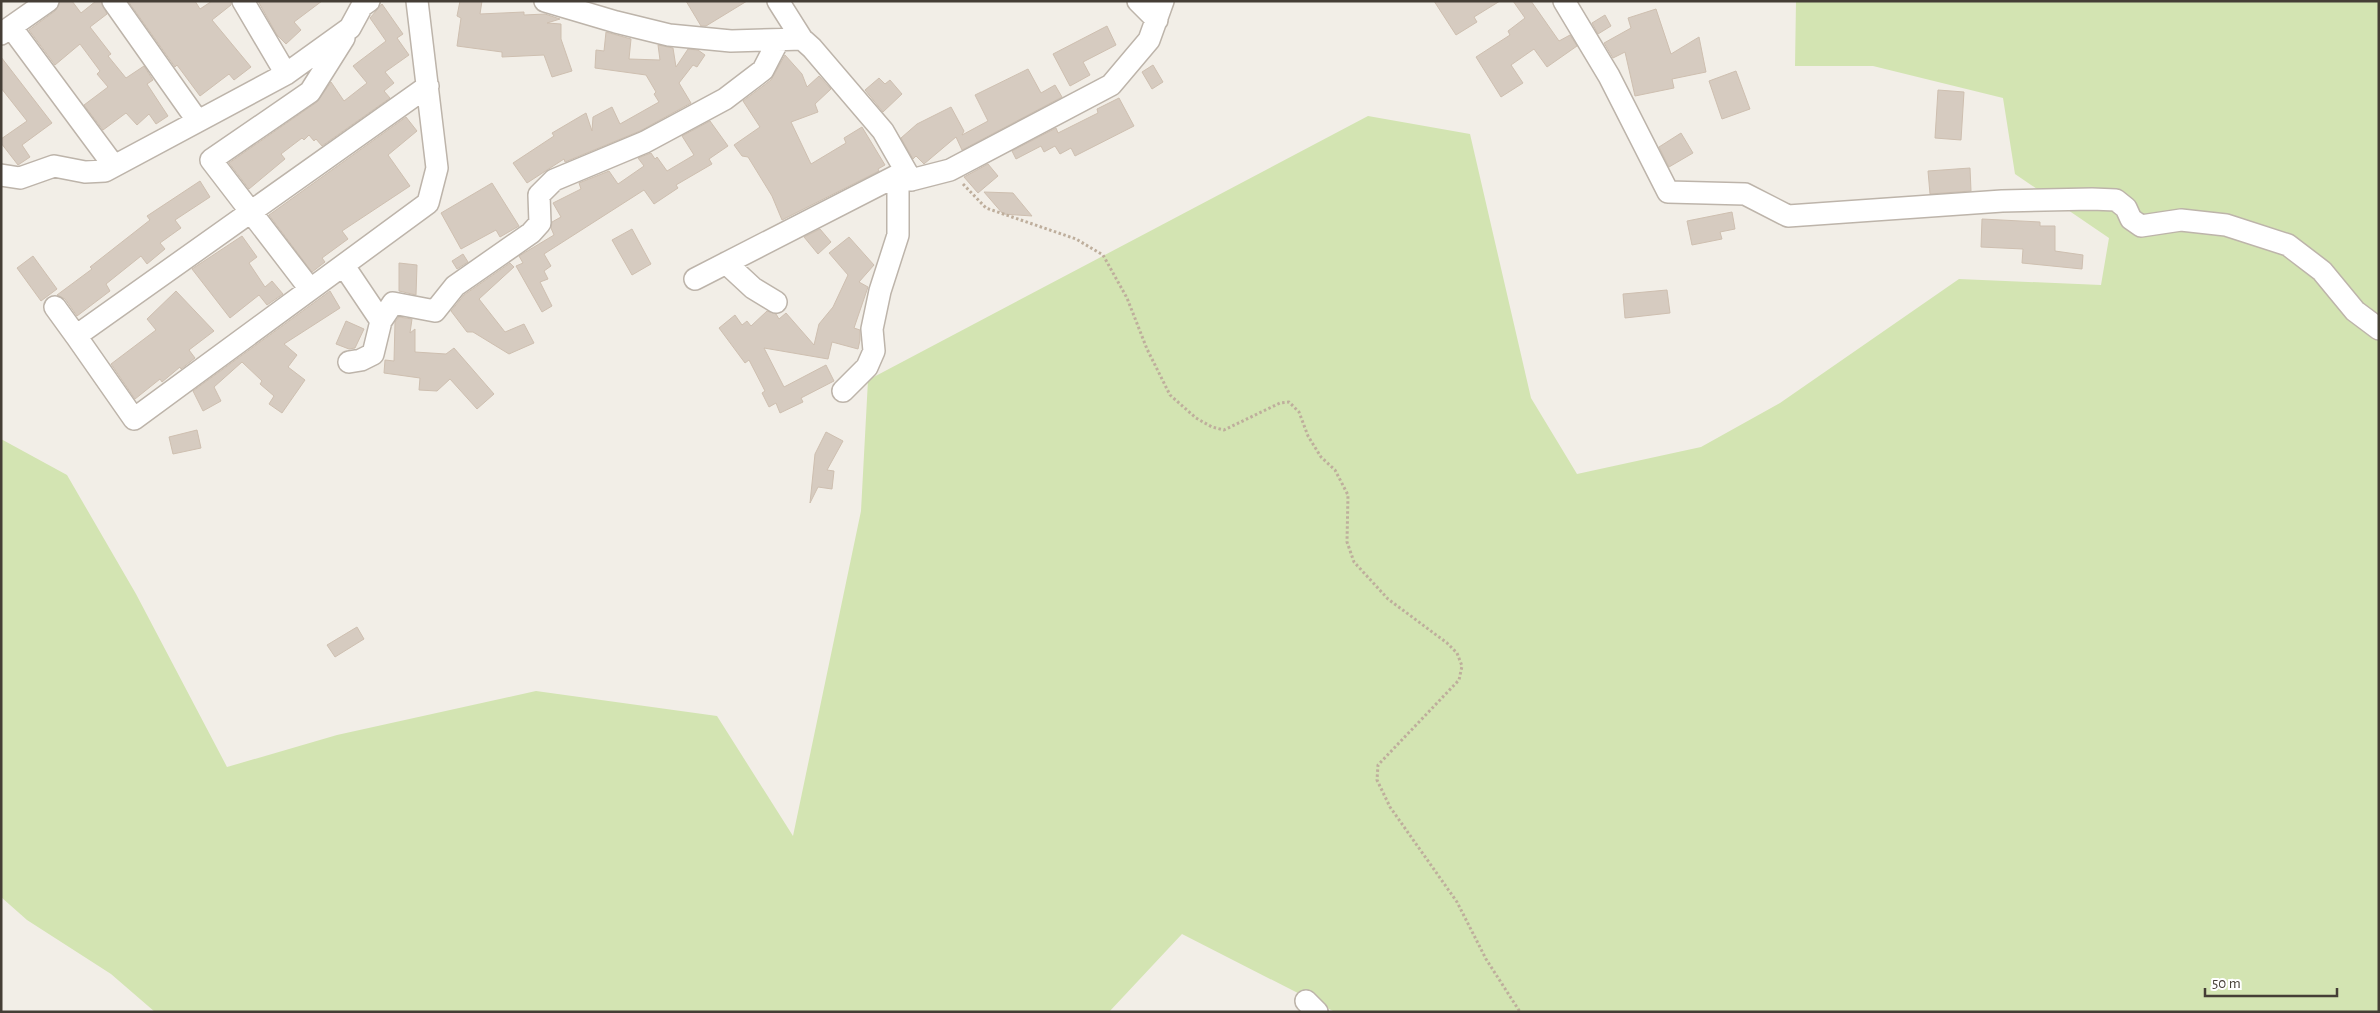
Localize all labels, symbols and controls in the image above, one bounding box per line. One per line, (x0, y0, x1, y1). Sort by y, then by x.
scale bar (2205, 966, 2338, 998)
text: 50 m (2212, 976, 2241, 991)

